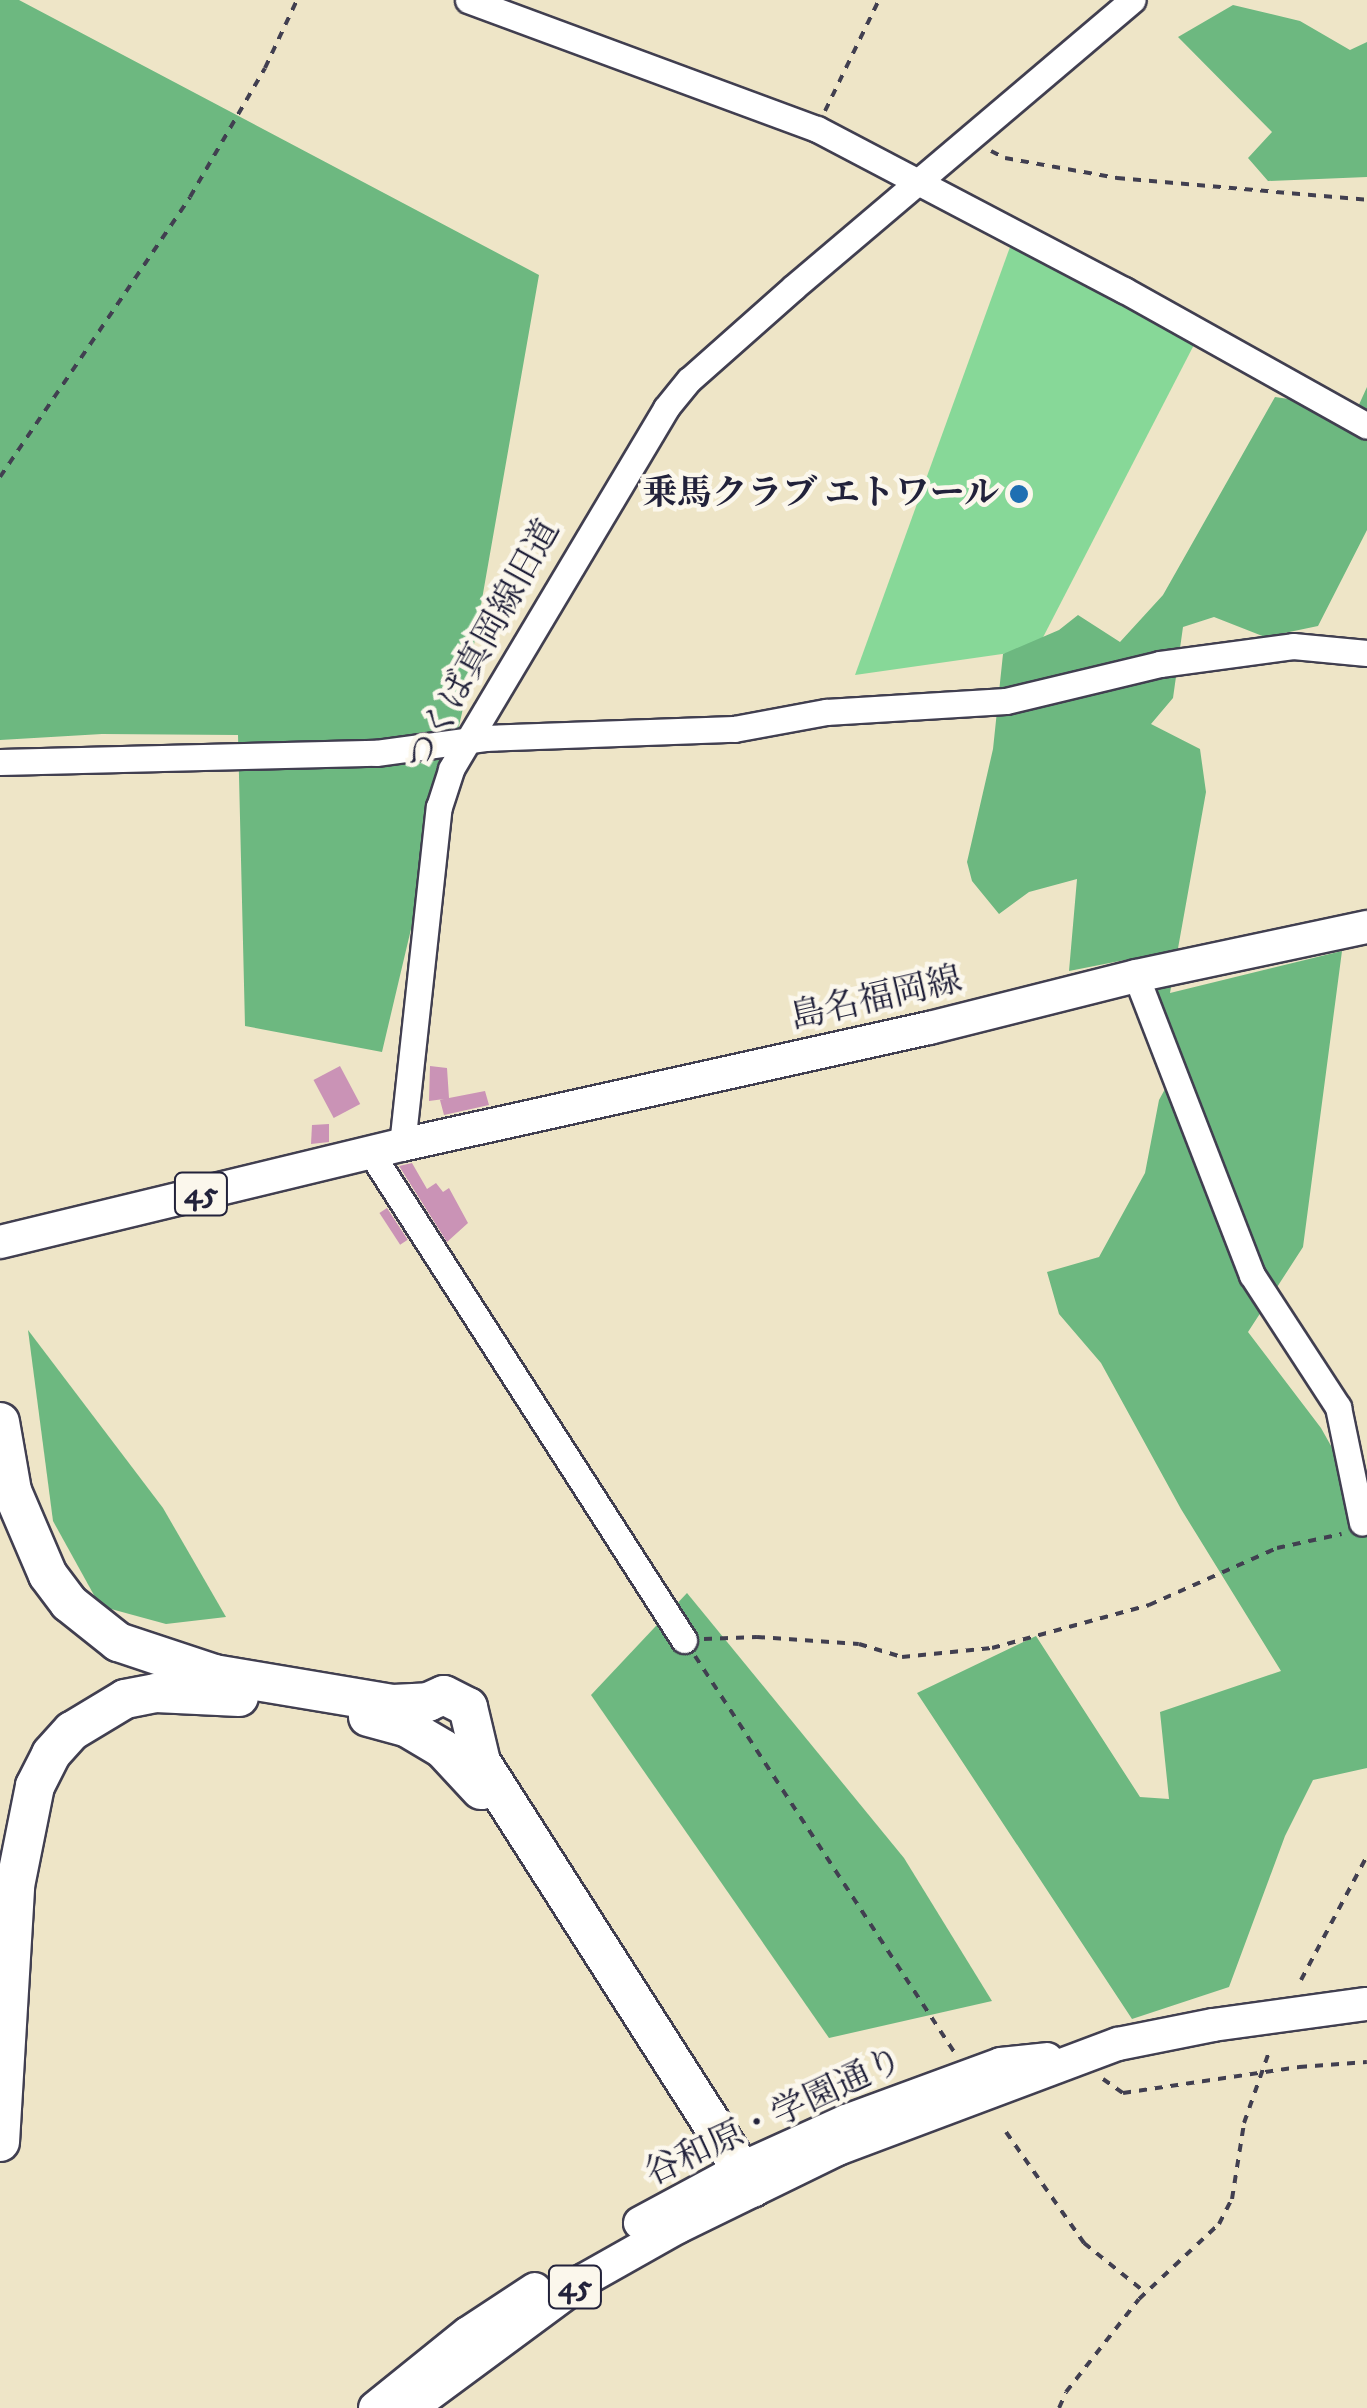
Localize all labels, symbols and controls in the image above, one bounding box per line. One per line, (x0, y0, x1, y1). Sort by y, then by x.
place label: 乗馬クラブ エトワール (641, 473, 999, 515)
marker: 乗馬クラブ エトワール (1008, 483, 1030, 505)
street label: つくば真岡線旧道 (397, 512, 569, 778)
street label: 島名福岡線 (786, 959, 966, 1039)
road number: 45 (174, 1167, 228, 1221)
street label: 谷和原・学園通り (638, 2039, 910, 2195)
road number: 45 (548, 2260, 602, 2314)

